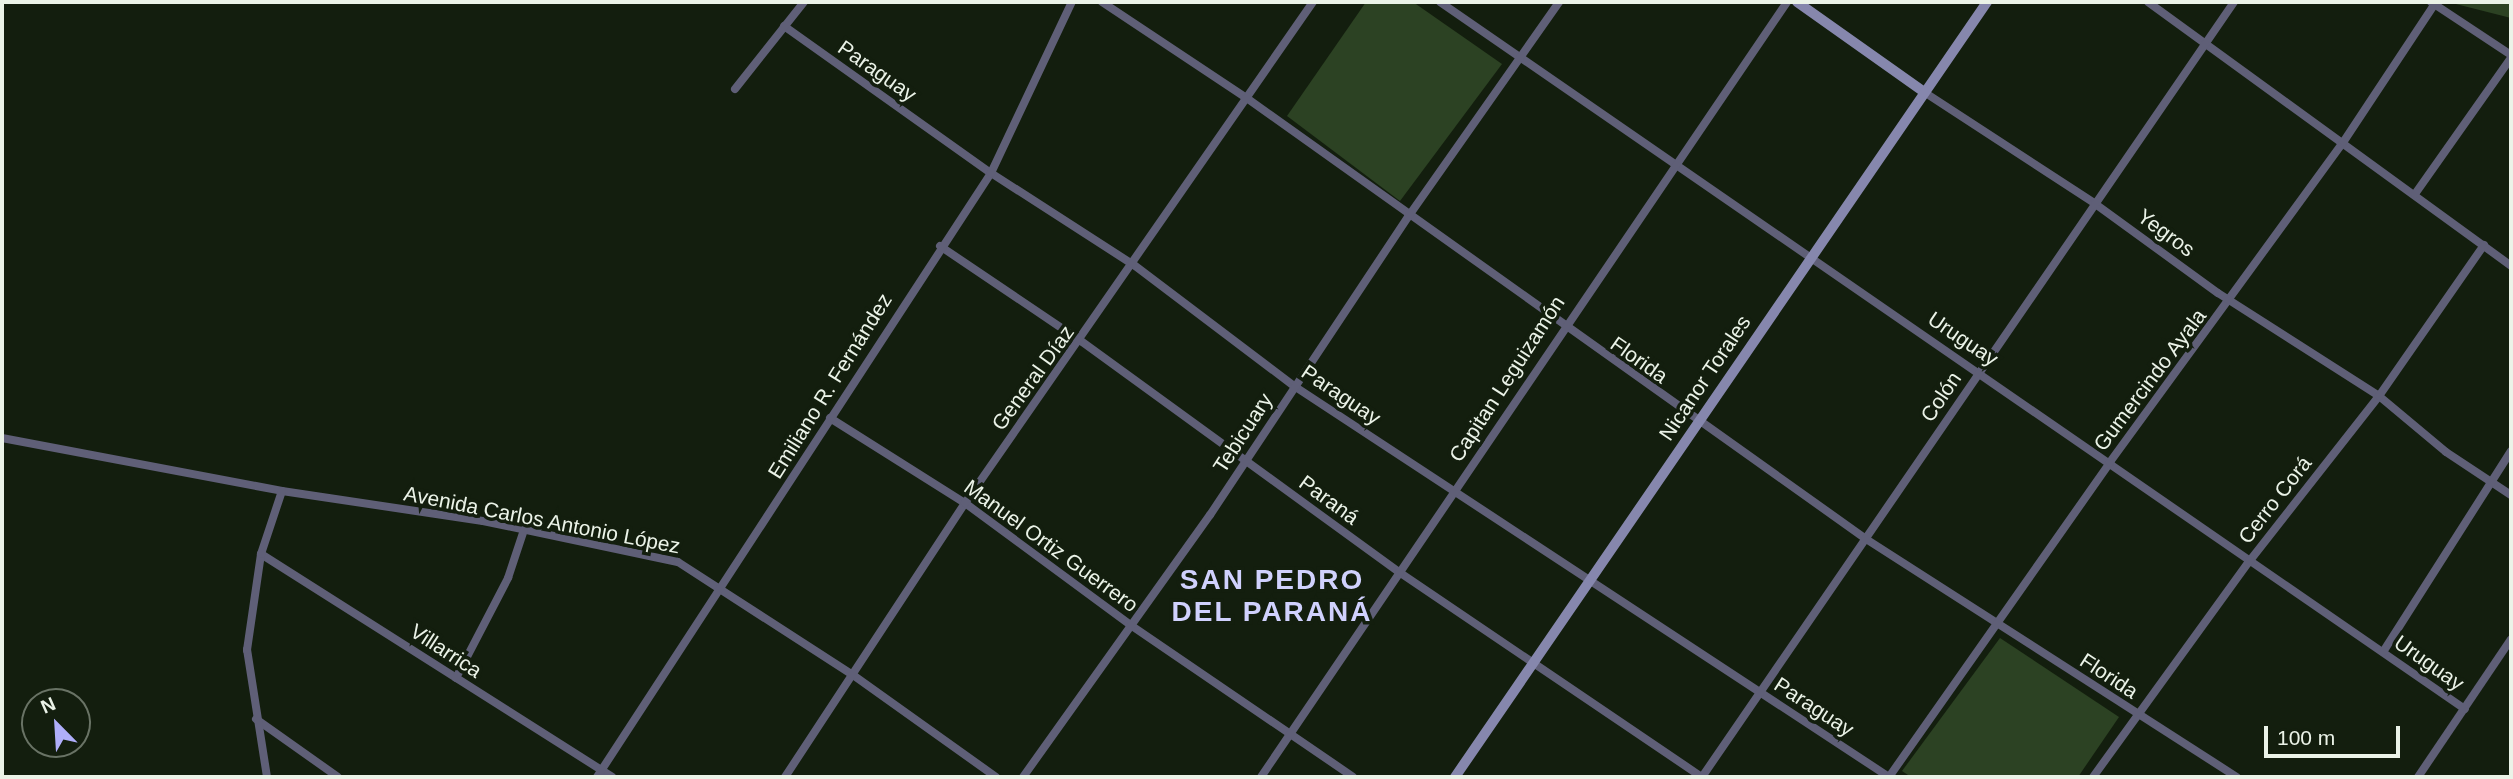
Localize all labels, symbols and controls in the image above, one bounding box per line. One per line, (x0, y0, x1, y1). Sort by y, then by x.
street label: Paraguay (833, 35, 921, 107)
street label: Yegros (2132, 204, 2200, 262)
street label: Emiliano R. Fernández (763, 289, 897, 483)
street label: Capitan Leguizamón (1444, 291, 1570, 467)
street label: Gumercindo Ayala (2088, 304, 2212, 456)
street label: Uruguay (1923, 306, 2003, 372)
street label: Nicanor Torales (1654, 310, 1756, 446)
street label: General Díaz (986, 321, 1080, 435)
street label: Florida (1605, 331, 1673, 389)
street label: Paraguay (1297, 359, 1385, 431)
street label: Colón (1915, 367, 1967, 427)
street label: Tebicuary (1208, 388, 1278, 478)
street label: Cerro Corá (2233, 451, 2317, 549)
street label: Paraná (1294, 470, 1364, 530)
street label: Manuel Ortiz Guerrero (959, 474, 1143, 618)
street label: Avenida Carlos Antonio López (401, 481, 683, 559)
district label: SAN PEDRO DEL PARANÁ (1173, 563, 1371, 629)
street label: Villarrica (406, 619, 486, 683)
street label: Uruguay (2389, 630, 2469, 696)
street label: Florida (2075, 648, 2143, 704)
street label: Paraguay (1769, 672, 1859, 742)
north arrow (21, 688, 91, 758)
text: N (38, 693, 59, 718)
scale bar (2268, 712, 2404, 756)
text: 100 m (2277, 726, 2335, 749)

